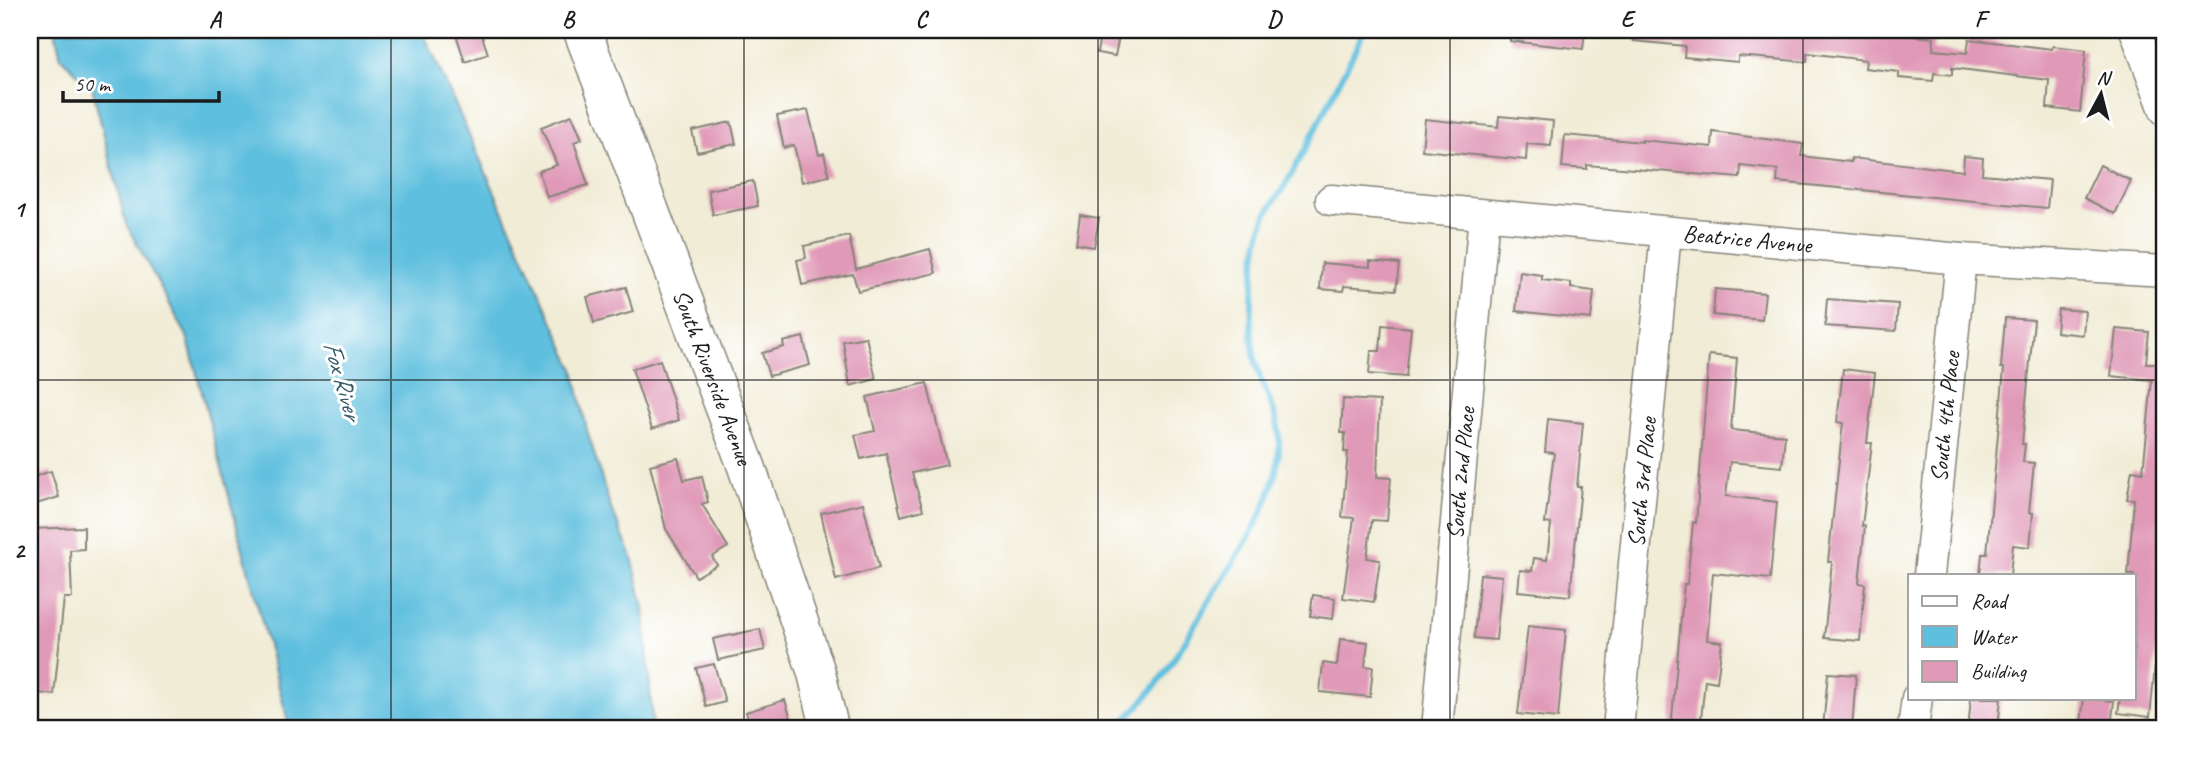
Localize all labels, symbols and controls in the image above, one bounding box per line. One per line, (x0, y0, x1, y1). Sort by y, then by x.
text: A (209, 5, 223, 34)
text: B (562, 5, 576, 34)
text: C (916, 5, 930, 34)
text: D (1267, 5, 1283, 34)
text: E (1621, 5, 1637, 34)
text: F (1975, 5, 1991, 34)
scale bar (63, 60, 219, 104)
north arrow (2066, 60, 2136, 130)
text: N (2096, 65, 2113, 91)
text: 50 m (74, 71, 112, 97)
text: 1 (14, 195, 27, 224)
street label: Beatrice Avenue (1682, 218, 1815, 260)
street label: South Riverside Avenue (666, 285, 760, 471)
water label: Fox River (316, 337, 371, 428)
street label: South 4th Place (1923, 348, 1967, 483)
street label: South 2nd Place (1439, 404, 1482, 540)
street label: South 3rd Place (1621, 414, 1663, 548)
text: 2 (14, 536, 27, 565)
legend (1908, 574, 2136, 700)
text: Road (1971, 588, 2010, 614)
text: Water (1971, 624, 2018, 650)
text: Building (1971, 658, 2028, 684)

